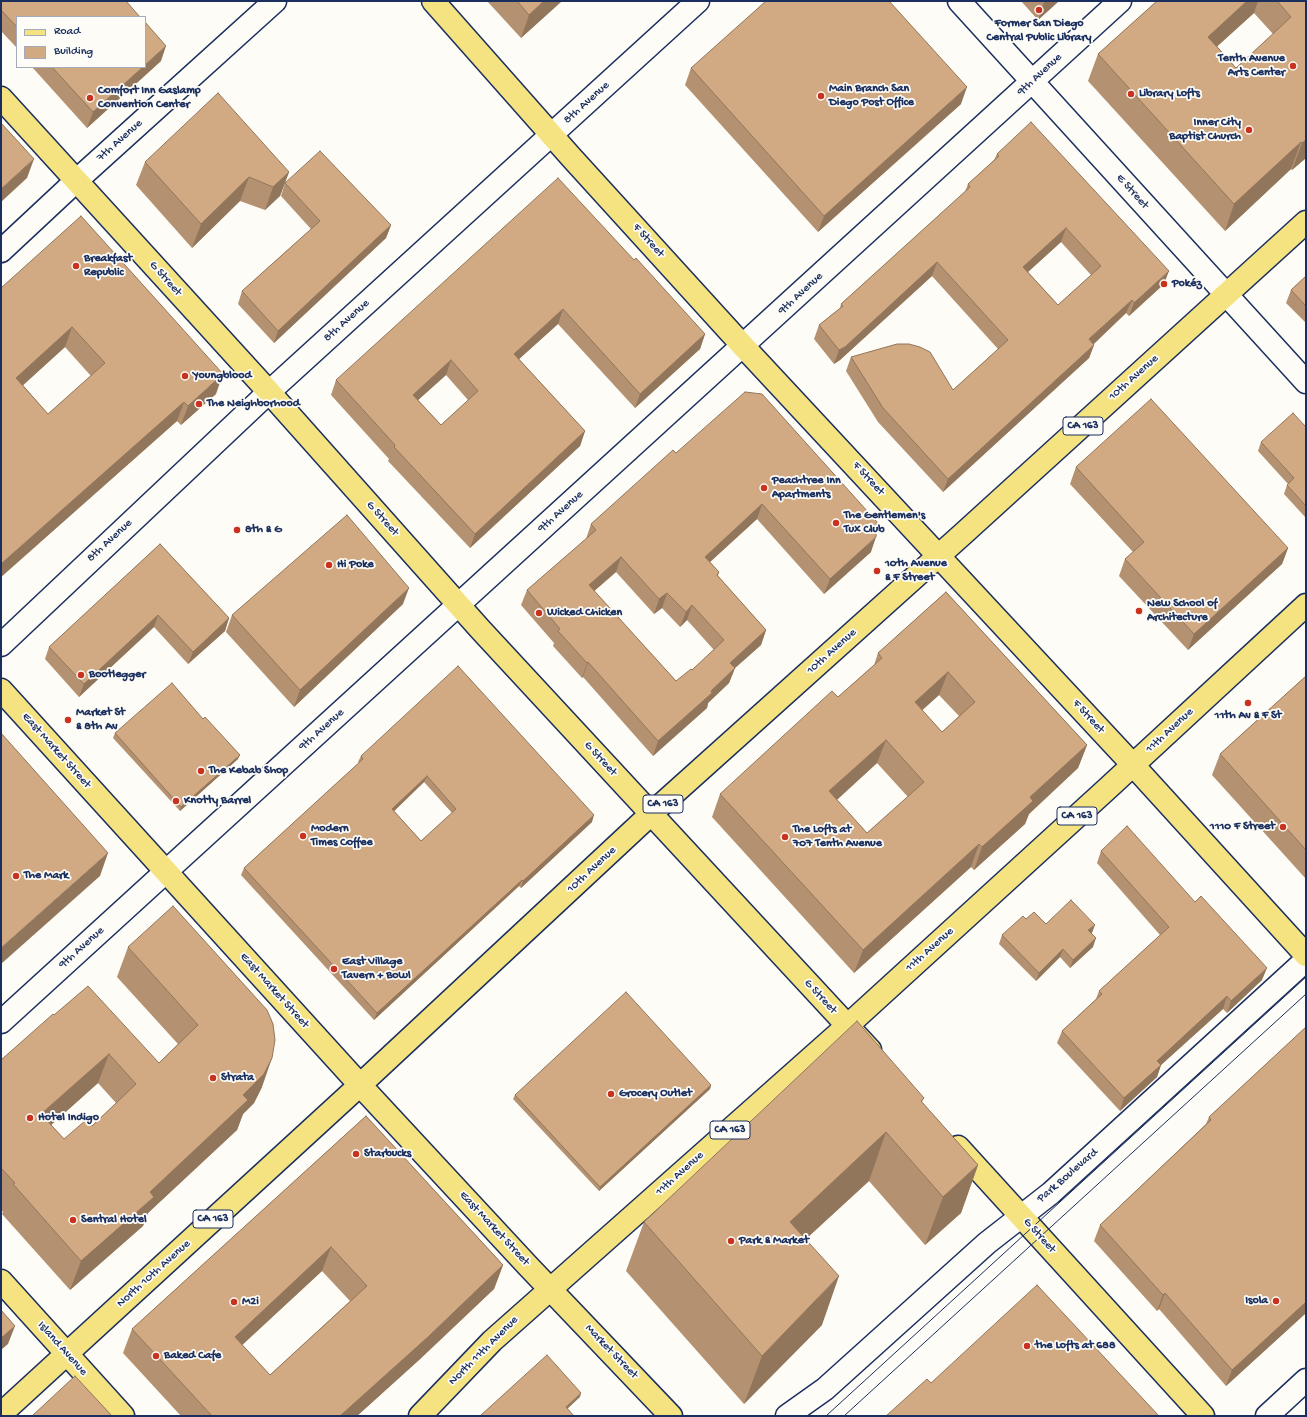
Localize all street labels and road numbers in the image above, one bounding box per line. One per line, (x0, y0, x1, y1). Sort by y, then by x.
street label: 9th Avenue (1015, 51, 1065, 99)
street label: 8th Avenue (561, 79, 613, 127)
street label: 7th Avenue (94, 117, 146, 165)
street label: E Street (1112, 171, 1152, 213)
street label: F Street (629, 221, 667, 261)
street label: G Street (145, 258, 185, 300)
street label: 9th Avenue (776, 270, 826, 318)
street label: 8th Avenue (321, 297, 373, 345)
street label: 10th Avenue (1106, 352, 1162, 404)
road number: CA 163 (1063, 417, 1103, 435)
street label: F Street (849, 459, 887, 499)
street label: 9th Avenue (535, 488, 587, 536)
street label: G Street (362, 498, 402, 540)
street label: 8th Avenue (84, 516, 136, 566)
street label: 10th Avenue (804, 626, 860, 678)
street label: F Street (1069, 697, 1107, 737)
street label: 11th Avenue (1143, 705, 1197, 757)
street label: 9th Avenue (296, 706, 348, 754)
street label: East Market Street (18, 710, 94, 792)
street label: G Street (580, 739, 620, 779)
road number: CA 163 (643, 795, 683, 813)
road number: CA 163 (1057, 807, 1097, 825)
street label: 10th Avenue (564, 844, 620, 896)
street label: 9th Avenue (56, 924, 108, 972)
street label: 11th Avenue (903, 925, 957, 975)
street label: East Market Street (236, 950, 312, 1032)
street label: G Street (800, 977, 840, 1017)
road number: CA 163 (710, 1121, 750, 1139)
street label: Park Boulevard (1035, 1146, 1101, 1206)
street label: 11th Avenue (653, 1149, 707, 1199)
street label: East Market Street (456, 1189, 532, 1269)
road number: CA 163 (193, 1210, 233, 1228)
street label: G Street (1019, 1215, 1059, 1257)
street label: North 10th Avenue (114, 1237, 194, 1311)
street label: North 11th Avenue (446, 1313, 522, 1389)
street label: Island Avenue (34, 1319, 90, 1379)
street label: Market Street (581, 1322, 641, 1382)

